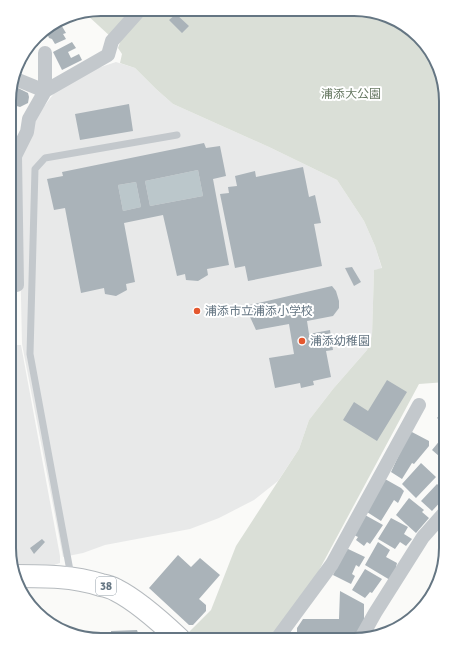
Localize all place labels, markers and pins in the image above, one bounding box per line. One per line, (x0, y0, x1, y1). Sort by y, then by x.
place label: 浦添市立浦添小学校 (205, 304, 313, 319)
marker: 浦添市立浦添小学校 (192, 306, 202, 316)
place label: 浦添幼稚園 (310, 334, 370, 349)
marker: 浦添幼稚園 (297, 336, 307, 346)

